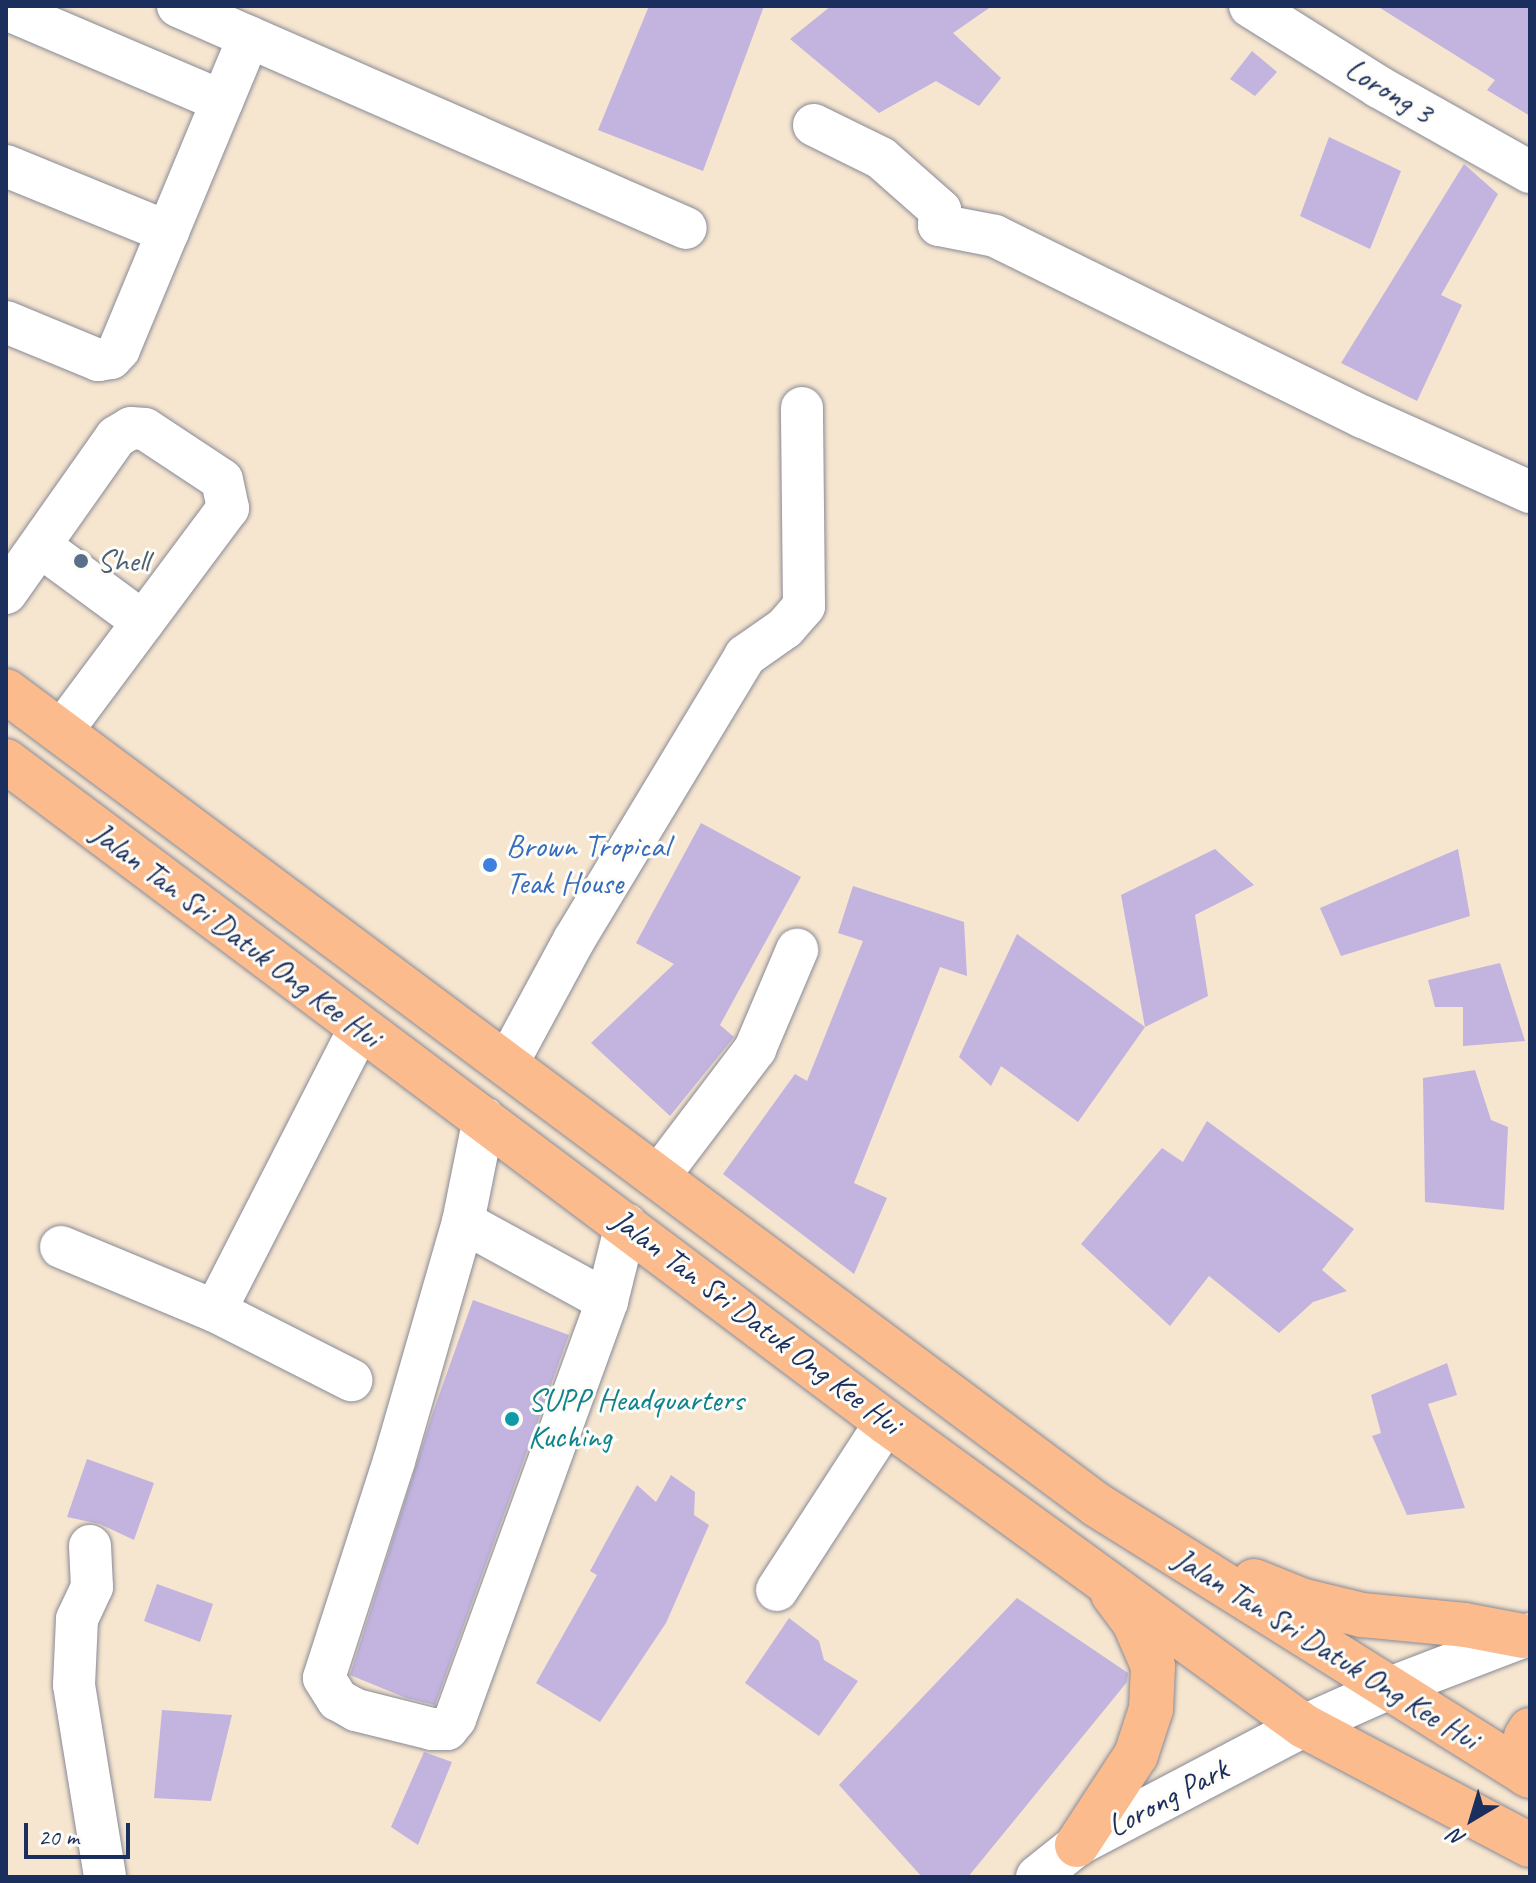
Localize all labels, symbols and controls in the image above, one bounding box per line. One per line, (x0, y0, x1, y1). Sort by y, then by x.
street label: Lorong 3 (1338, 50, 1440, 132)
place label: Shell (97, 542, 149, 580)
marker: Shell (72, 552, 90, 570)
street label: Jalan Tan Sri Datuk Ong Kee Hui (83, 813, 389, 1057)
place label: Brown Tropical Teak House (506, 828, 668, 903)
marker: Brown Tropical Teak House (481, 856, 499, 874)
street label: Jalan Tan Sri Datuk Ong Kee Hui (603, 1200, 909, 1444)
place label: SUPP Headquarters Kuching (528, 1382, 744, 1457)
marker: SUPP Headquarters Kuching (503, 1410, 521, 1428)
street label: Jalan Tan Sri Datuk Ong Kee Hui (1165, 1539, 1487, 1759)
street label: Lorong Park (1101, 1750, 1235, 1846)
north arrow (1432, 1779, 1512, 1859)
scale bar (28, 1807, 134, 1857)
text: 20 m (38, 1822, 79, 1852)
text: N (1443, 1823, 1471, 1853)

